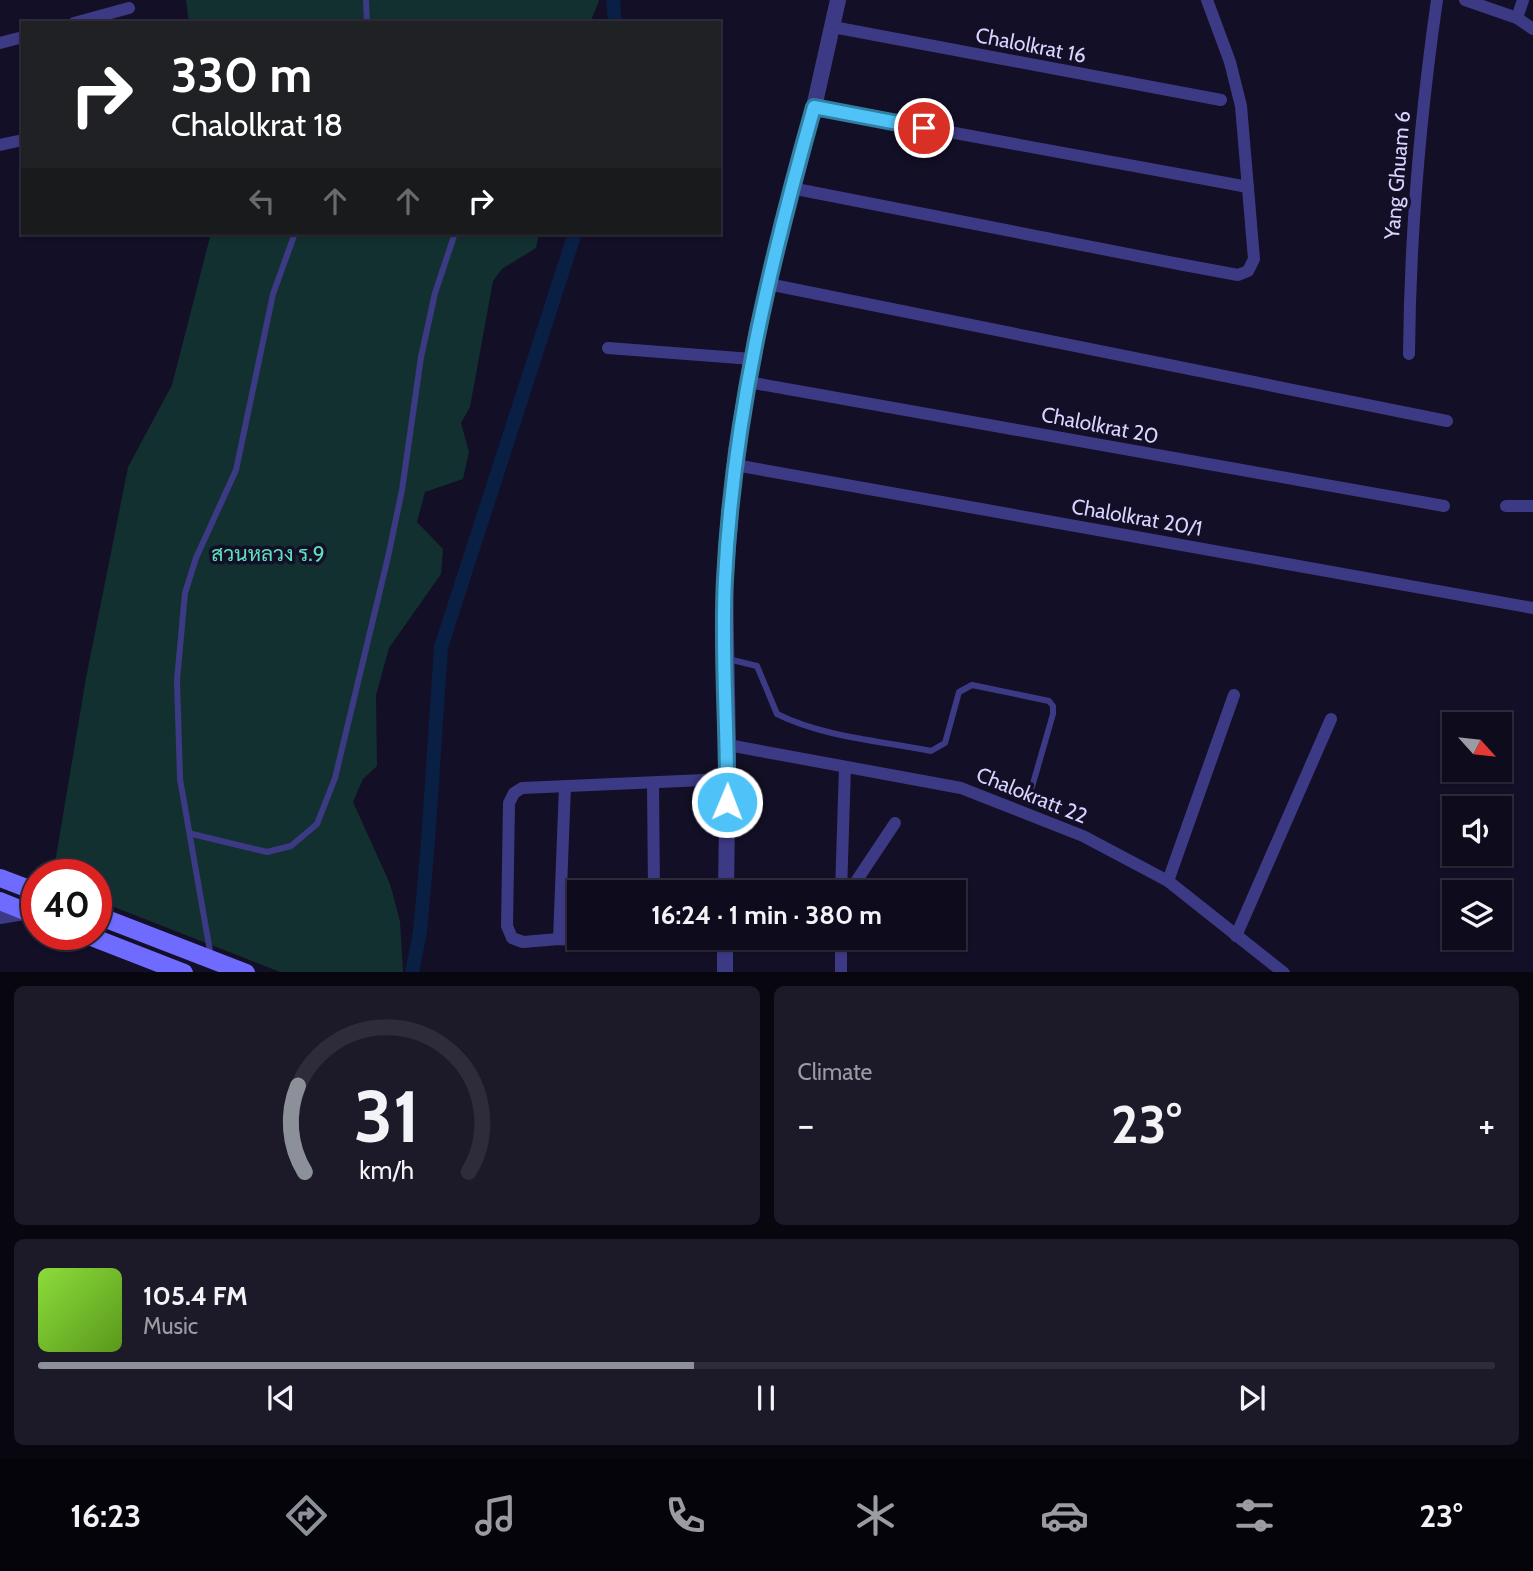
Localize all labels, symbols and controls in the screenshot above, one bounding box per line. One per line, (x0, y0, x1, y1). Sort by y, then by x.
street label: Chalolkrat 16 (974, 22, 1088, 68)
text: 330 m (171, 45, 312, 104)
icon: right (56, 49, 147, 140)
pin (894, 98, 954, 158)
text: Chalolkrat 18 (171, 105, 343, 144)
icon: arrive (905, 109, 943, 147)
street label: Yang Ghuam 6 (1379, 110, 1415, 241)
icon: left (243, 182, 281, 220)
icon: ahead (316, 182, 354, 220)
icon: ahead (389, 182, 427, 220)
icon: right (462, 182, 500, 220)
street label: Chalolkrat 20 (1039, 401, 1161, 449)
street label: Chalolkrat 20/1 (1070, 493, 1204, 541)
park label: สวนหลวง ร.9 (211, 541, 325, 566)
north arrow (1442, 712, 1512, 782)
map controls (1442, 712, 1512, 950)
street label: Chalokratt 22 (973, 761, 1091, 829)
position arrow (690, 765, 764, 839)
button: sound (1442, 796, 1512, 866)
speed limit sign: 40 (21, 859, 112, 950)
button: layers (1442, 880, 1512, 950)
text: 16:24 · 1 min · 380 m (651, 899, 882, 931)
text: Climate (798, 1058, 872, 1086)
text: 31 (354, 1072, 420, 1160)
text: 23° (1111, 1093, 1182, 1156)
text: − (798, 1101, 814, 1148)
text: + (1478, 1101, 1495, 1148)
text: km/h (359, 1154, 414, 1184)
text: 105.4 FM (143, 1280, 248, 1312)
text: Music (143, 1312, 198, 1340)
icon: previous (262, 1379, 300, 1417)
icon: pause (747, 1379, 785, 1417)
icon: next (1233, 1379, 1271, 1417)
icon: directions (282, 1491, 331, 1540)
icon: music (471, 1491, 520, 1540)
icon: phone (661, 1491, 710, 1540)
icon: climate (851, 1491, 900, 1540)
icon: car (1040, 1491, 1089, 1540)
icon: filters (1230, 1491, 1279, 1540)
text: 16:23 (70, 1496, 141, 1535)
text: 23° (1419, 1496, 1463, 1535)

